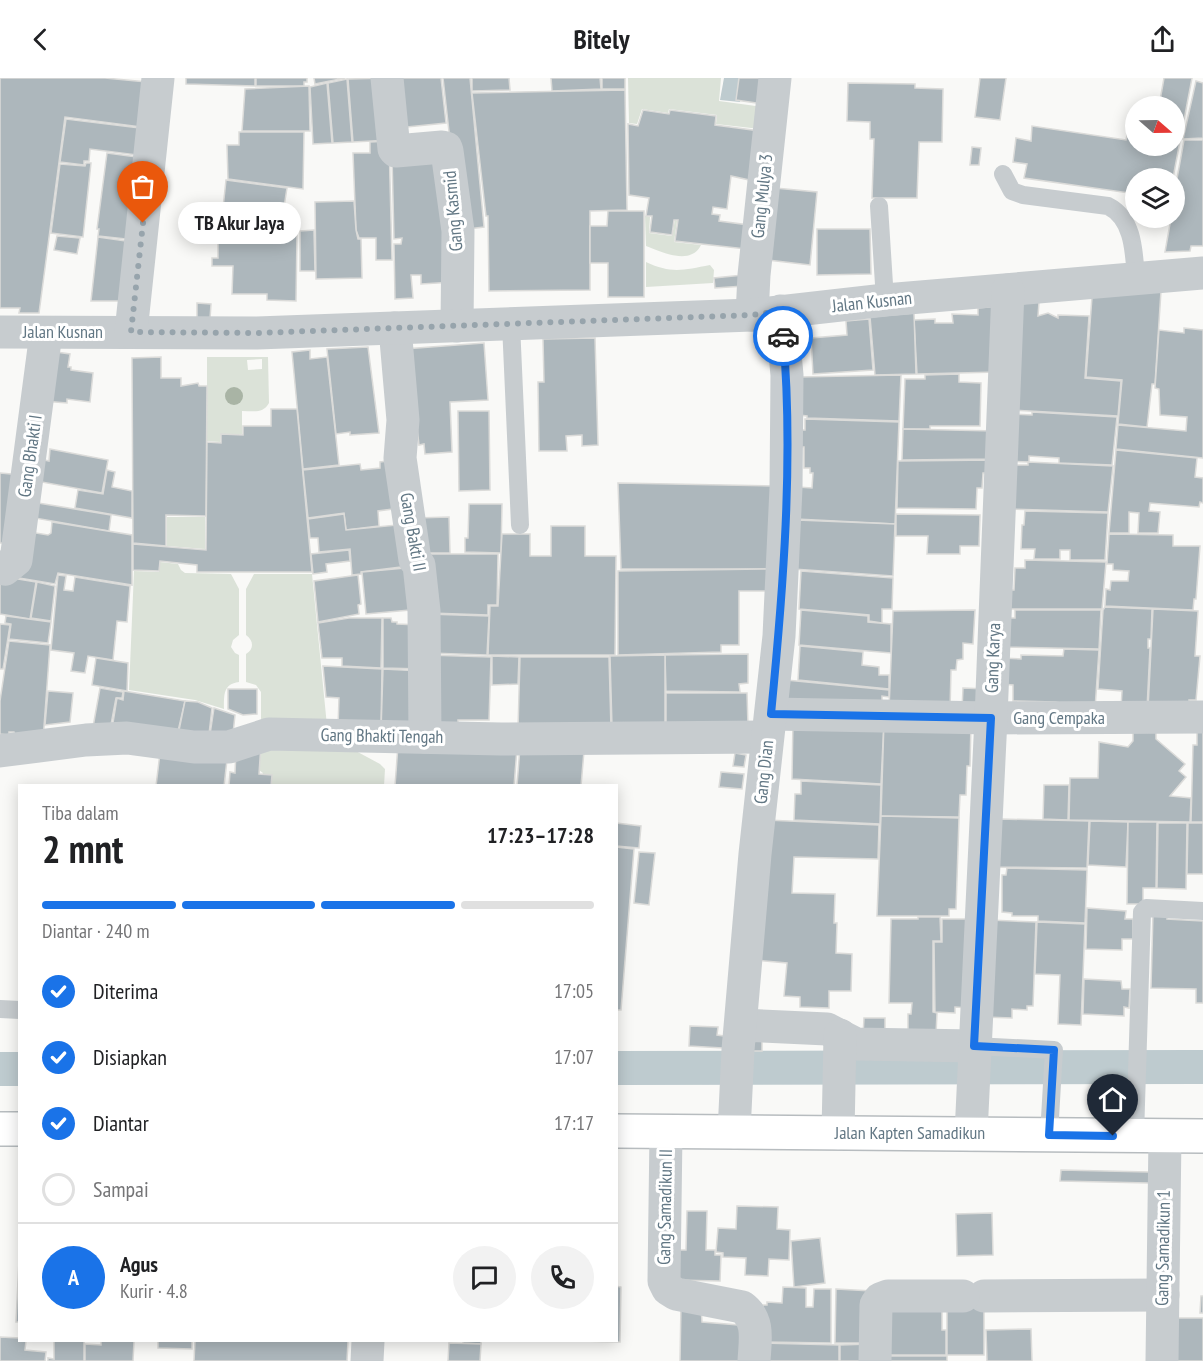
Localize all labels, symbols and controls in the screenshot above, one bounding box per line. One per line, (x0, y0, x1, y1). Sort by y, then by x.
text: Bitely (573, 22, 630, 56)
icon: back (24, 23, 57, 56)
icon: share (1146, 23, 1179, 56)
north arrow (1125, 96, 1185, 156)
map controls (1125, 96, 1185, 228)
street label: Gang Mulya 3 (746, 153, 777, 239)
pin (117, 161, 168, 223)
button: layers (1125, 168, 1185, 228)
icon: bag (126, 170, 159, 203)
street label: Gang Kasmid (438, 170, 467, 252)
callout: TB Akur Jaya (179, 202, 302, 244)
text: TB Akur Jaya (194, 210, 285, 236)
street label: Jalan Kusnan (830, 286, 913, 317)
courier (753, 306, 813, 366)
street label: Jalan Kusnan (22, 320, 103, 343)
icon: car (767, 320, 800, 353)
street label: Gang Bhakti I (12, 413, 47, 499)
street label: Gang Bakti II (395, 491, 432, 573)
street label: Gang Karya (980, 623, 1005, 693)
street label: Gang Cempaka (1013, 706, 1105, 729)
street label: Gang Bhakti Tengah (320, 723, 444, 748)
street label: Gang Dian (749, 739, 778, 805)
text: Tiba dalam (42, 800, 119, 826)
text: 17:23–17:28 (487, 821, 594, 849)
text: 2 mnt (42, 823, 123, 874)
text: Diantar · 240 m (42, 918, 150, 944)
icon: check (42, 975, 75, 1008)
text: Diterima (93, 977, 158, 1005)
text: 17:05 (554, 978, 594, 1004)
icon: check (42, 1041, 75, 1074)
text: Disiapkan (93, 1043, 167, 1071)
text: 17:07 (554, 1044, 594, 1070)
pin (1087, 1074, 1138, 1136)
icon: home (1096, 1083, 1129, 1116)
icon: check (42, 1107, 75, 1140)
text: Diantar (93, 1109, 149, 1137)
text: 17:17 (554, 1110, 594, 1136)
street label: Jalan Kapten Samadikun (834, 1121, 985, 1144)
street label: Gang Samadikun II (652, 1149, 677, 1265)
text: Sampai (93, 1175, 149, 1203)
street label: Gang Samadikun 1 (1150, 1190, 1175, 1306)
button: chat (453, 1246, 516, 1309)
button: phone (531, 1246, 594, 1309)
text: Agus (120, 1250, 158, 1278)
text: A (68, 1263, 79, 1291)
text: Kurir · 4.8 (120, 1278, 188, 1304)

